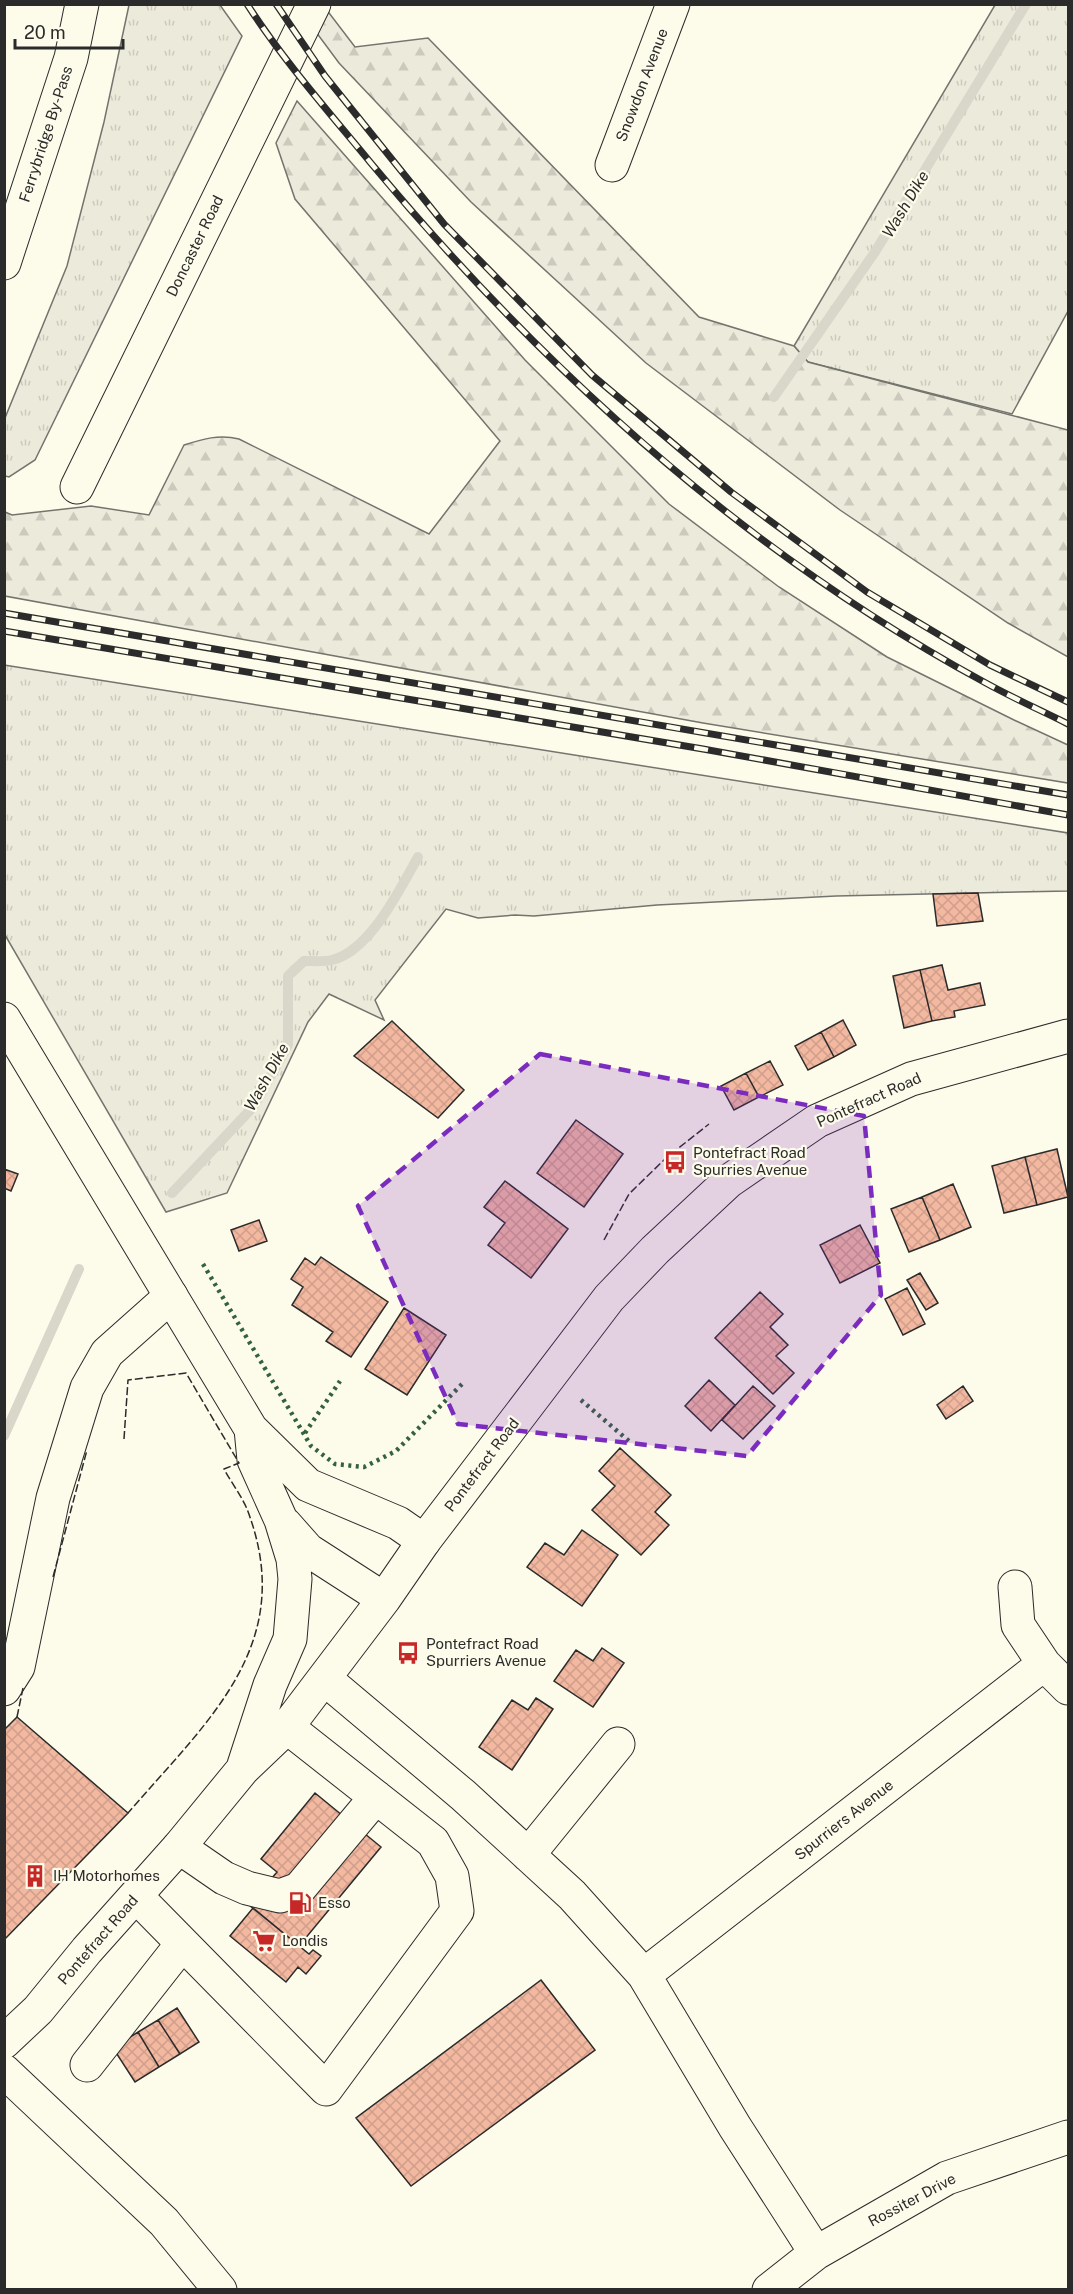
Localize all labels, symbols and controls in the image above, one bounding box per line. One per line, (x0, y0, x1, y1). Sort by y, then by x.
scale bar (15, 12, 123, 50)
text: 20 m (24, 22, 66, 43)
street label: Snowdon Avenue (612, 26, 671, 144)
street label: Ferrybridge By-Pass (15, 64, 76, 204)
water label: Wash Dike (878, 167, 933, 241)
street label: Doncaster Road (163, 192, 226, 299)
water label: Wash Dike (240, 1040, 293, 1115)
street label: Pontefract Road (814, 1069, 924, 1130)
place label: Pontefract Road Spurries Avenue (693, 1144, 807, 1178)
bus stop icon: Pontefract Road Spurries Avenue (662, 1149, 688, 1175)
street label: Pontefract Road (441, 1415, 522, 1515)
place label: Pontefract Road Spurriers Avenue (426, 1635, 546, 1669)
bus stop icon: Pontefract Road Spurriers Avenue (395, 1640, 421, 1666)
street label: Spurriers Avenue (791, 1776, 896, 1863)
building icon: IH Motorhomes (22, 1863, 48, 1889)
place label: IH Motorhomes (53, 1867, 160, 1884)
fuel station icon: Esso (287, 1890, 313, 1916)
street label: Pontefract Road (54, 1892, 141, 1988)
place label: Esso (318, 1894, 351, 1911)
supermarket icon: Londis (251, 1928, 277, 1954)
place label: Londis (282, 1932, 328, 1949)
street label: Rossiter Drive (865, 2169, 958, 2230)

